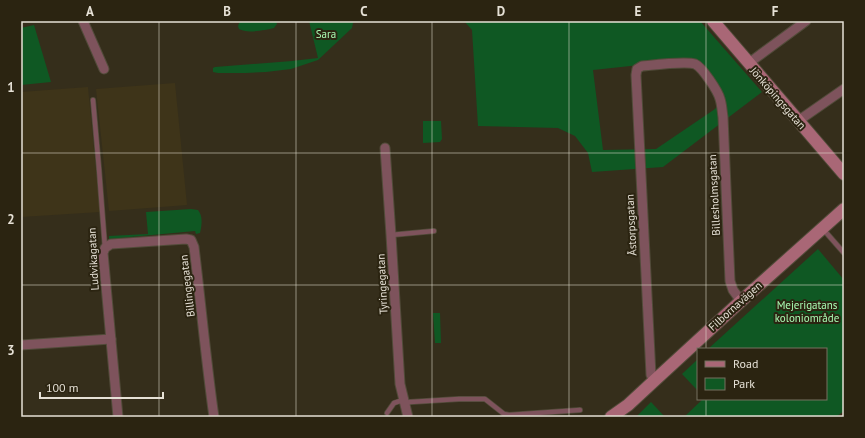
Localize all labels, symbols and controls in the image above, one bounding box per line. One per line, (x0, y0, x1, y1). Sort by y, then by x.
text: A (86, 3, 94, 20)
text: B (223, 3, 231, 20)
text: C (360, 3, 368, 20)
text: D (497, 3, 505, 20)
text: E (635, 3, 642, 20)
text: F (772, 3, 779, 20)
park label: Sara (316, 27, 336, 41)
street label: Jönköpingsgatan (746, 63, 809, 132)
text: 1 (7, 79, 15, 96)
street label: Billesholmsgatan (705, 154, 723, 236)
street label: Åstorpsgatan (622, 194, 640, 256)
text: 2 (7, 211, 15, 228)
street label: Ludvikagatan (84, 227, 102, 291)
street label: Tyringegatan (373, 253, 391, 315)
street label: Billingegatan (176, 254, 198, 318)
street label: Filbornavägen (705, 278, 765, 334)
park label: Mejerigatans koloniområde (775, 298, 840, 325)
text: 3 (7, 342, 15, 359)
legend (697, 348, 827, 400)
text: Road (733, 356, 758, 371)
scale bar (40, 374, 163, 400)
text: Park (733, 376, 755, 391)
text: 100 m (46, 380, 79, 395)

